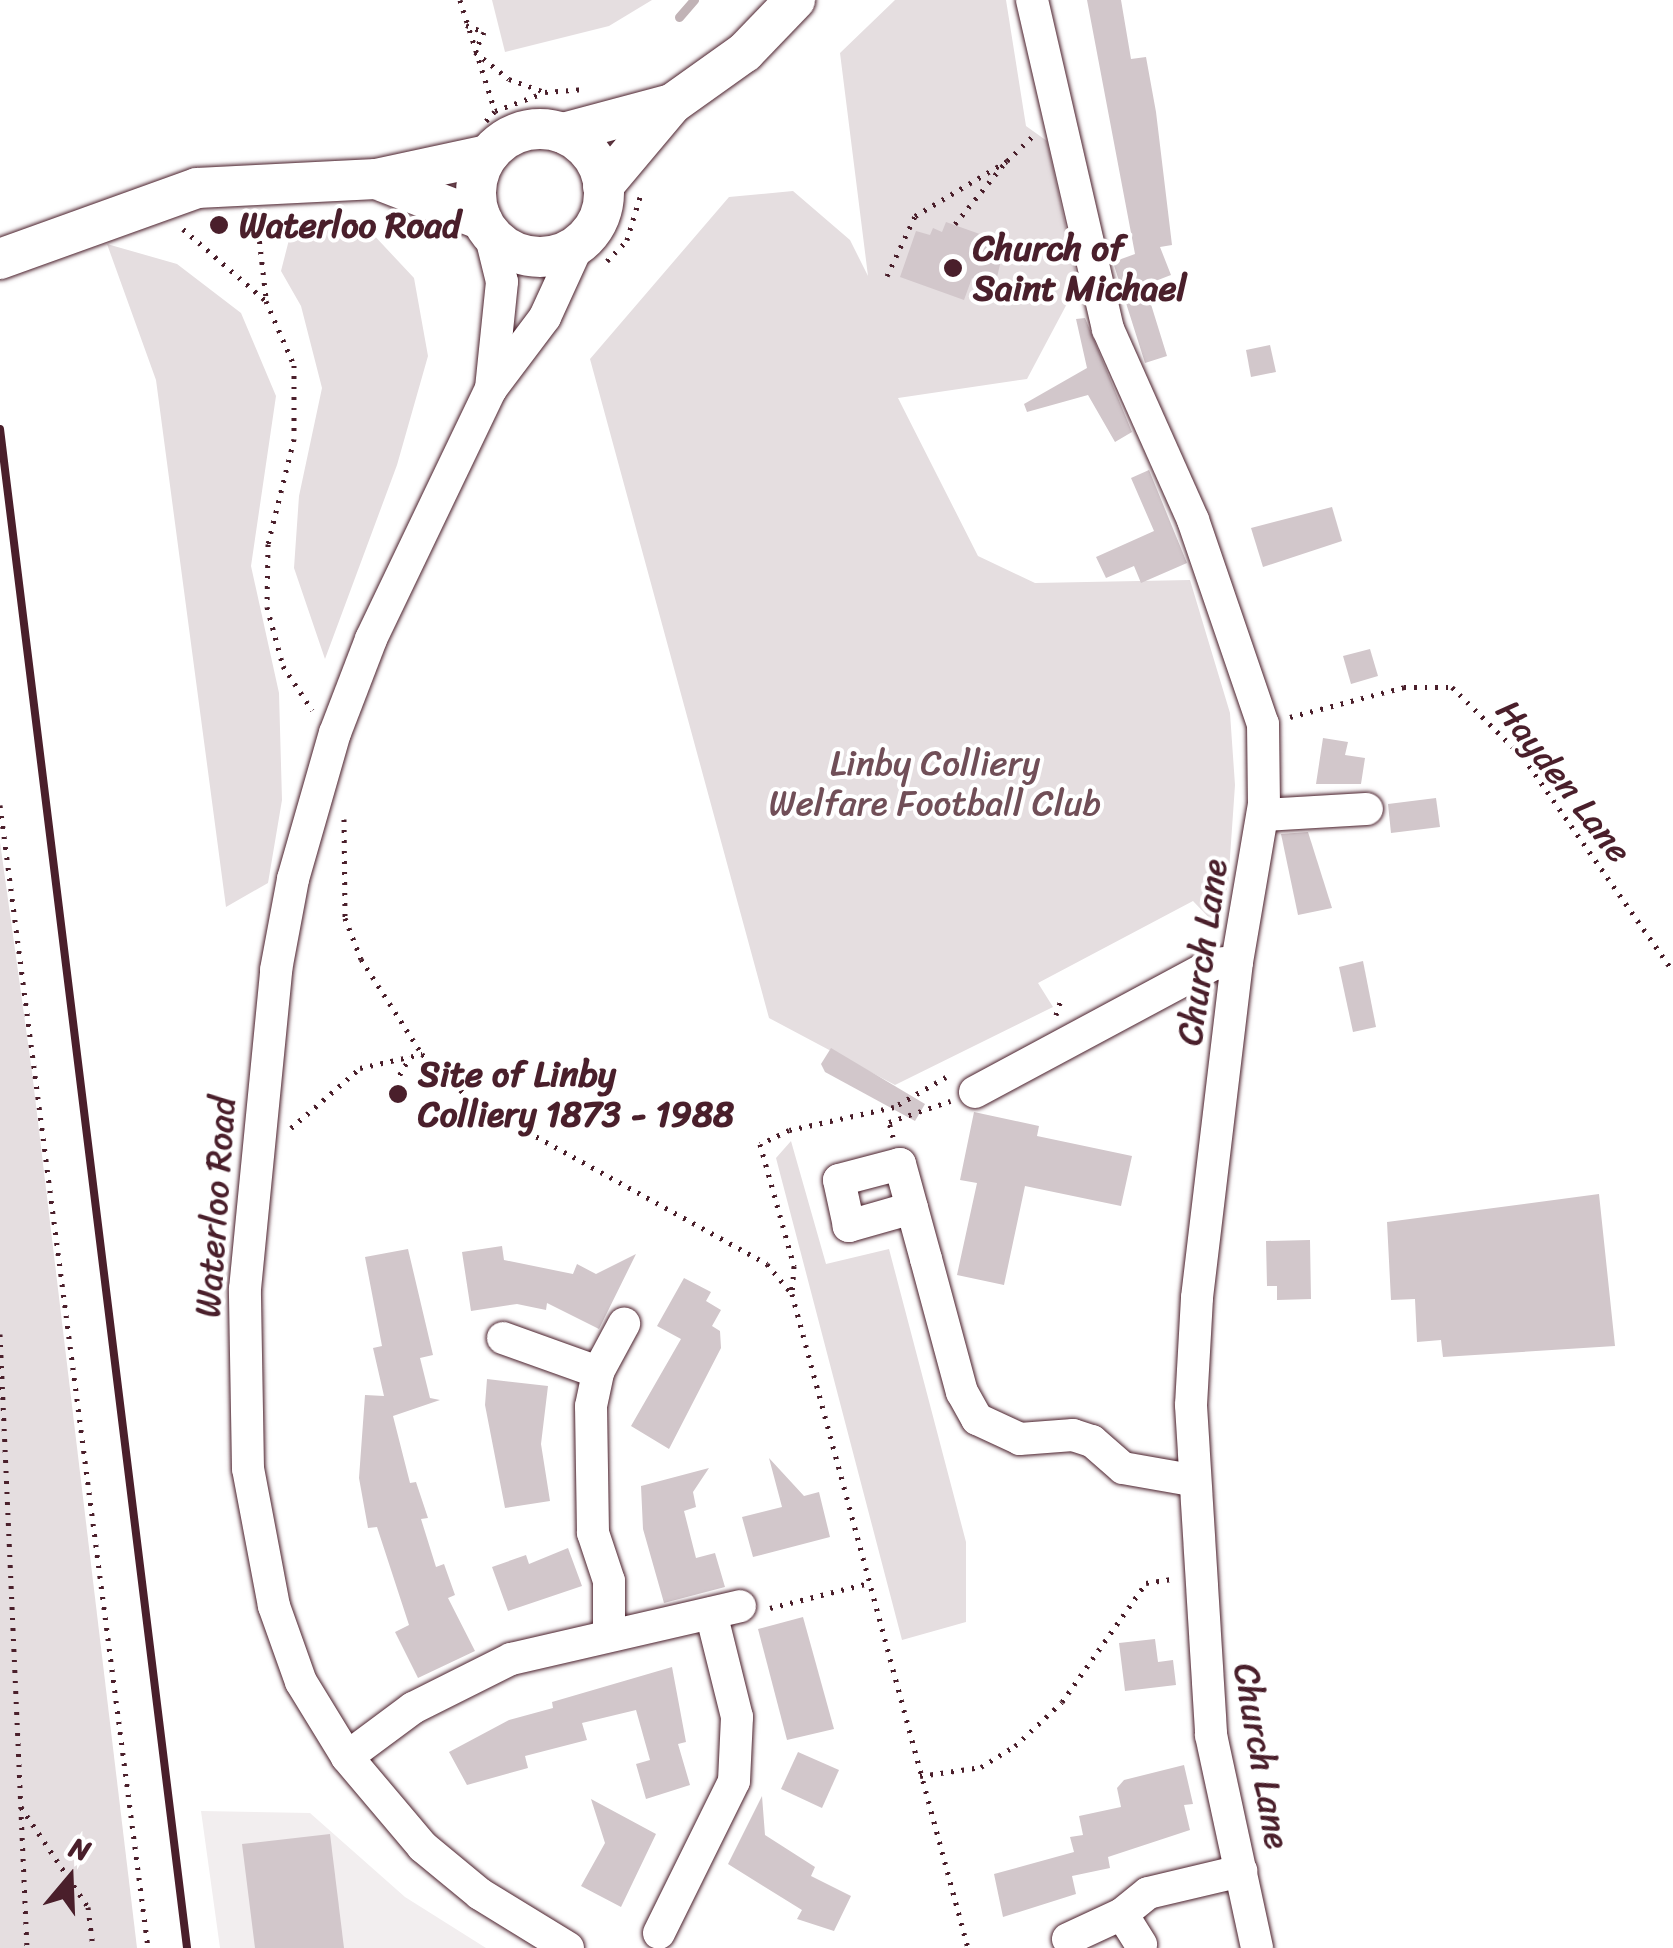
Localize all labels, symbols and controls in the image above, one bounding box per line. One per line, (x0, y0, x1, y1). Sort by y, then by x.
place label: Waterloo Road (239, 204, 460, 246)
marker: Waterloo Road (208, 214, 230, 236)
place label: Church of Saint Michael (973, 227, 1184, 309)
marker: Church of Saint Michael (942, 257, 964, 279)
street label: Hayden Lane (1487, 691, 1641, 871)
park label: Linby Colliery Welfare Football Club (769, 742, 1101, 824)
street label: Church Lane (1168, 856, 1236, 1048)
place label: Site of Linby Colliery 1873 - 1988 (418, 1053, 734, 1135)
marker: Site of Linby Colliery 1873 - 1988 (387, 1083, 409, 1105)
street label: Waterloo Road (186, 1095, 244, 1319)
street label: Church Lane (1225, 1659, 1299, 1853)
text: N (63, 1823, 97, 1875)
north arrow (20, 1828, 120, 1928)

